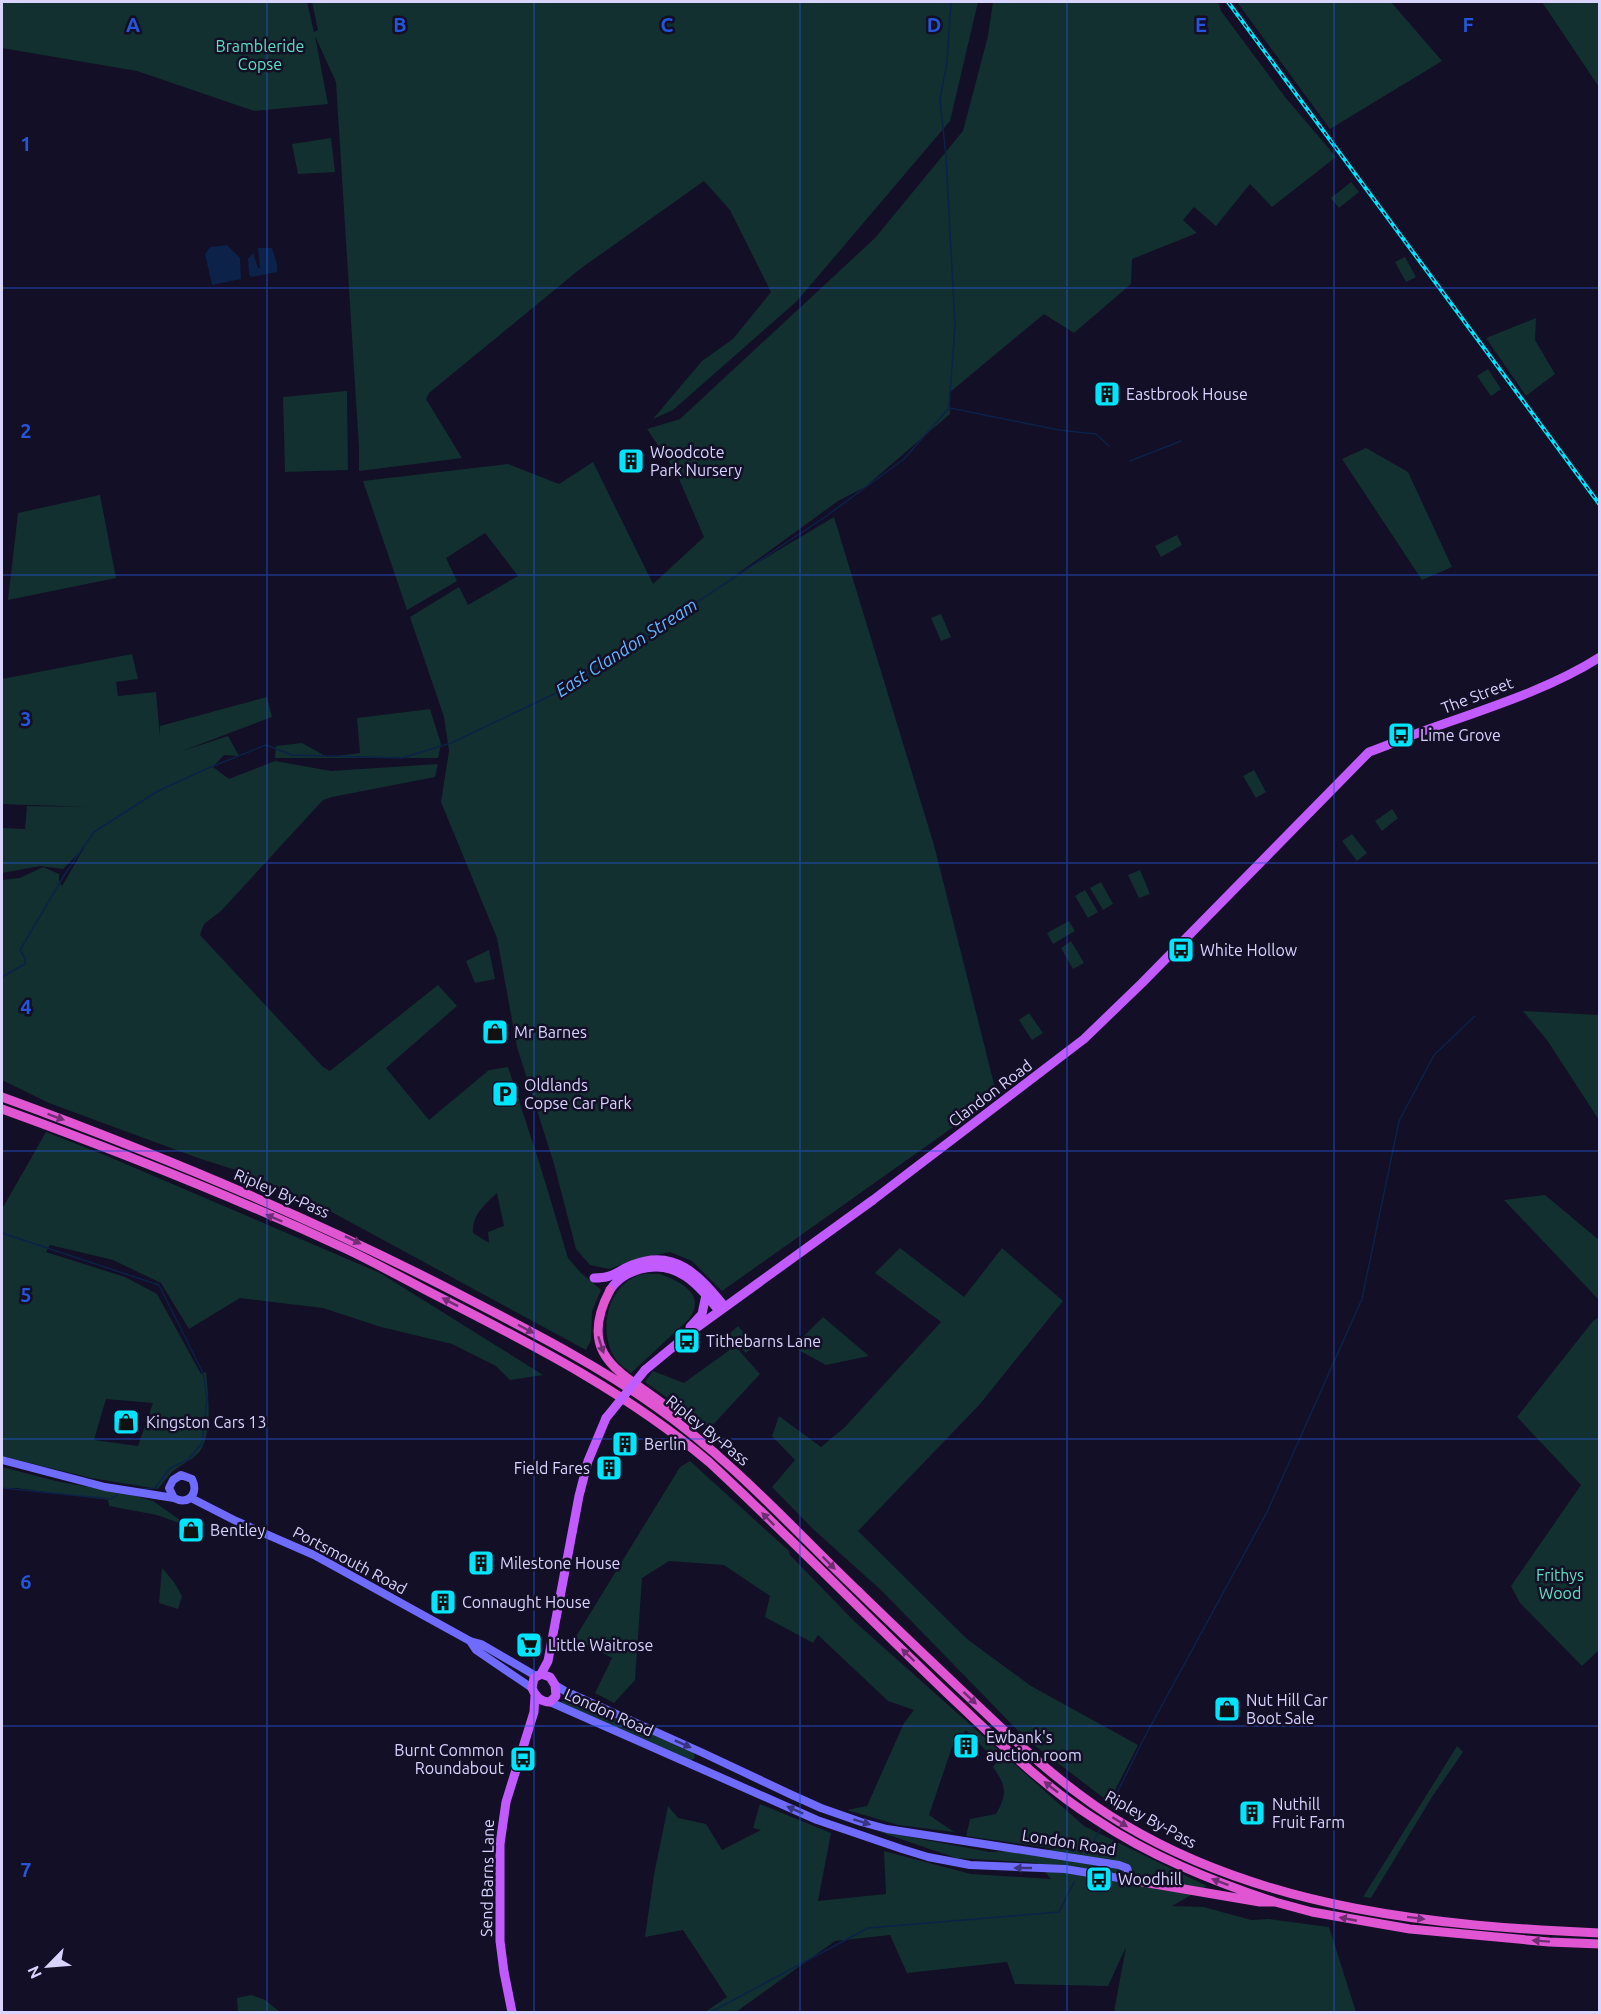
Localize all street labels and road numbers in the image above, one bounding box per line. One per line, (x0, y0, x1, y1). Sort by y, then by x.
street label: The Street (1439, 673, 1516, 717)
street label: Clandon Road (945, 1056, 1035, 1130)
street label: Ripley By-Pass (232, 1165, 332, 1221)
street label: Ripley By-Pass (663, 1391, 753, 1469)
street label: Portsmouth Road (290, 1522, 410, 1598)
street label: London Road (562, 1684, 656, 1740)
street label: Ripley By-Pass (1102, 1786, 1200, 1852)
street label: Send Barns Lane (477, 1819, 497, 1937)
street label: London Road (1021, 1826, 1117, 1858)

